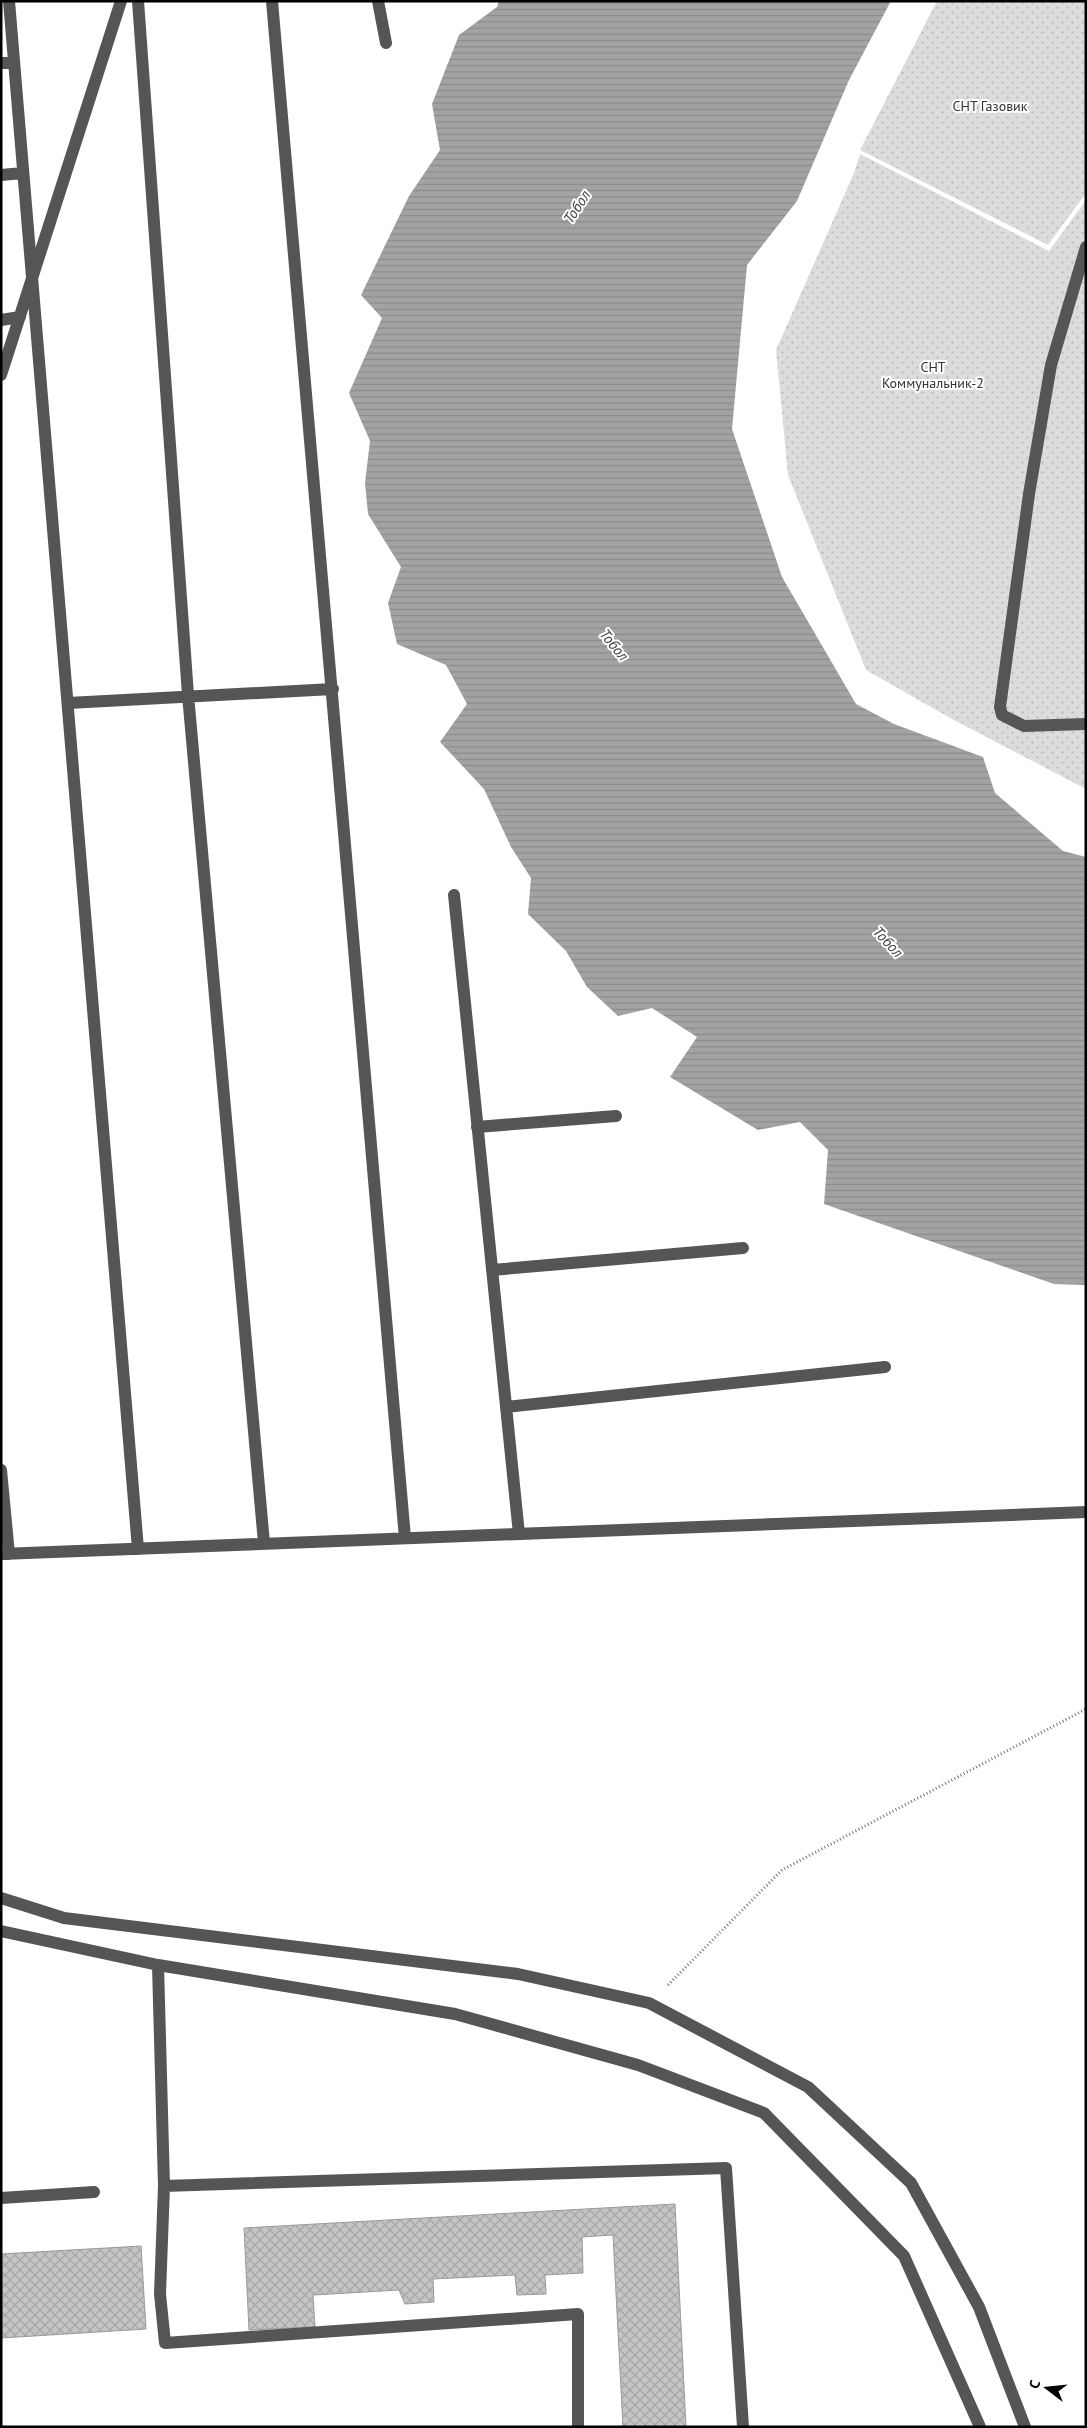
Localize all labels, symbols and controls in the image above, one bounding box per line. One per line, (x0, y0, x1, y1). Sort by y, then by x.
park label: СНТ Газовик (953, 97, 1028, 115)
water label: Тобол (559, 186, 595, 227)
park label: СНТ Коммунальник-2 (882, 358, 984, 392)
water label: Тобол (596, 625, 633, 665)
water label: Тобол (869, 922, 908, 962)
north arrow (1022, 2363, 1072, 2413)
text: С (1025, 2378, 1044, 2391)

